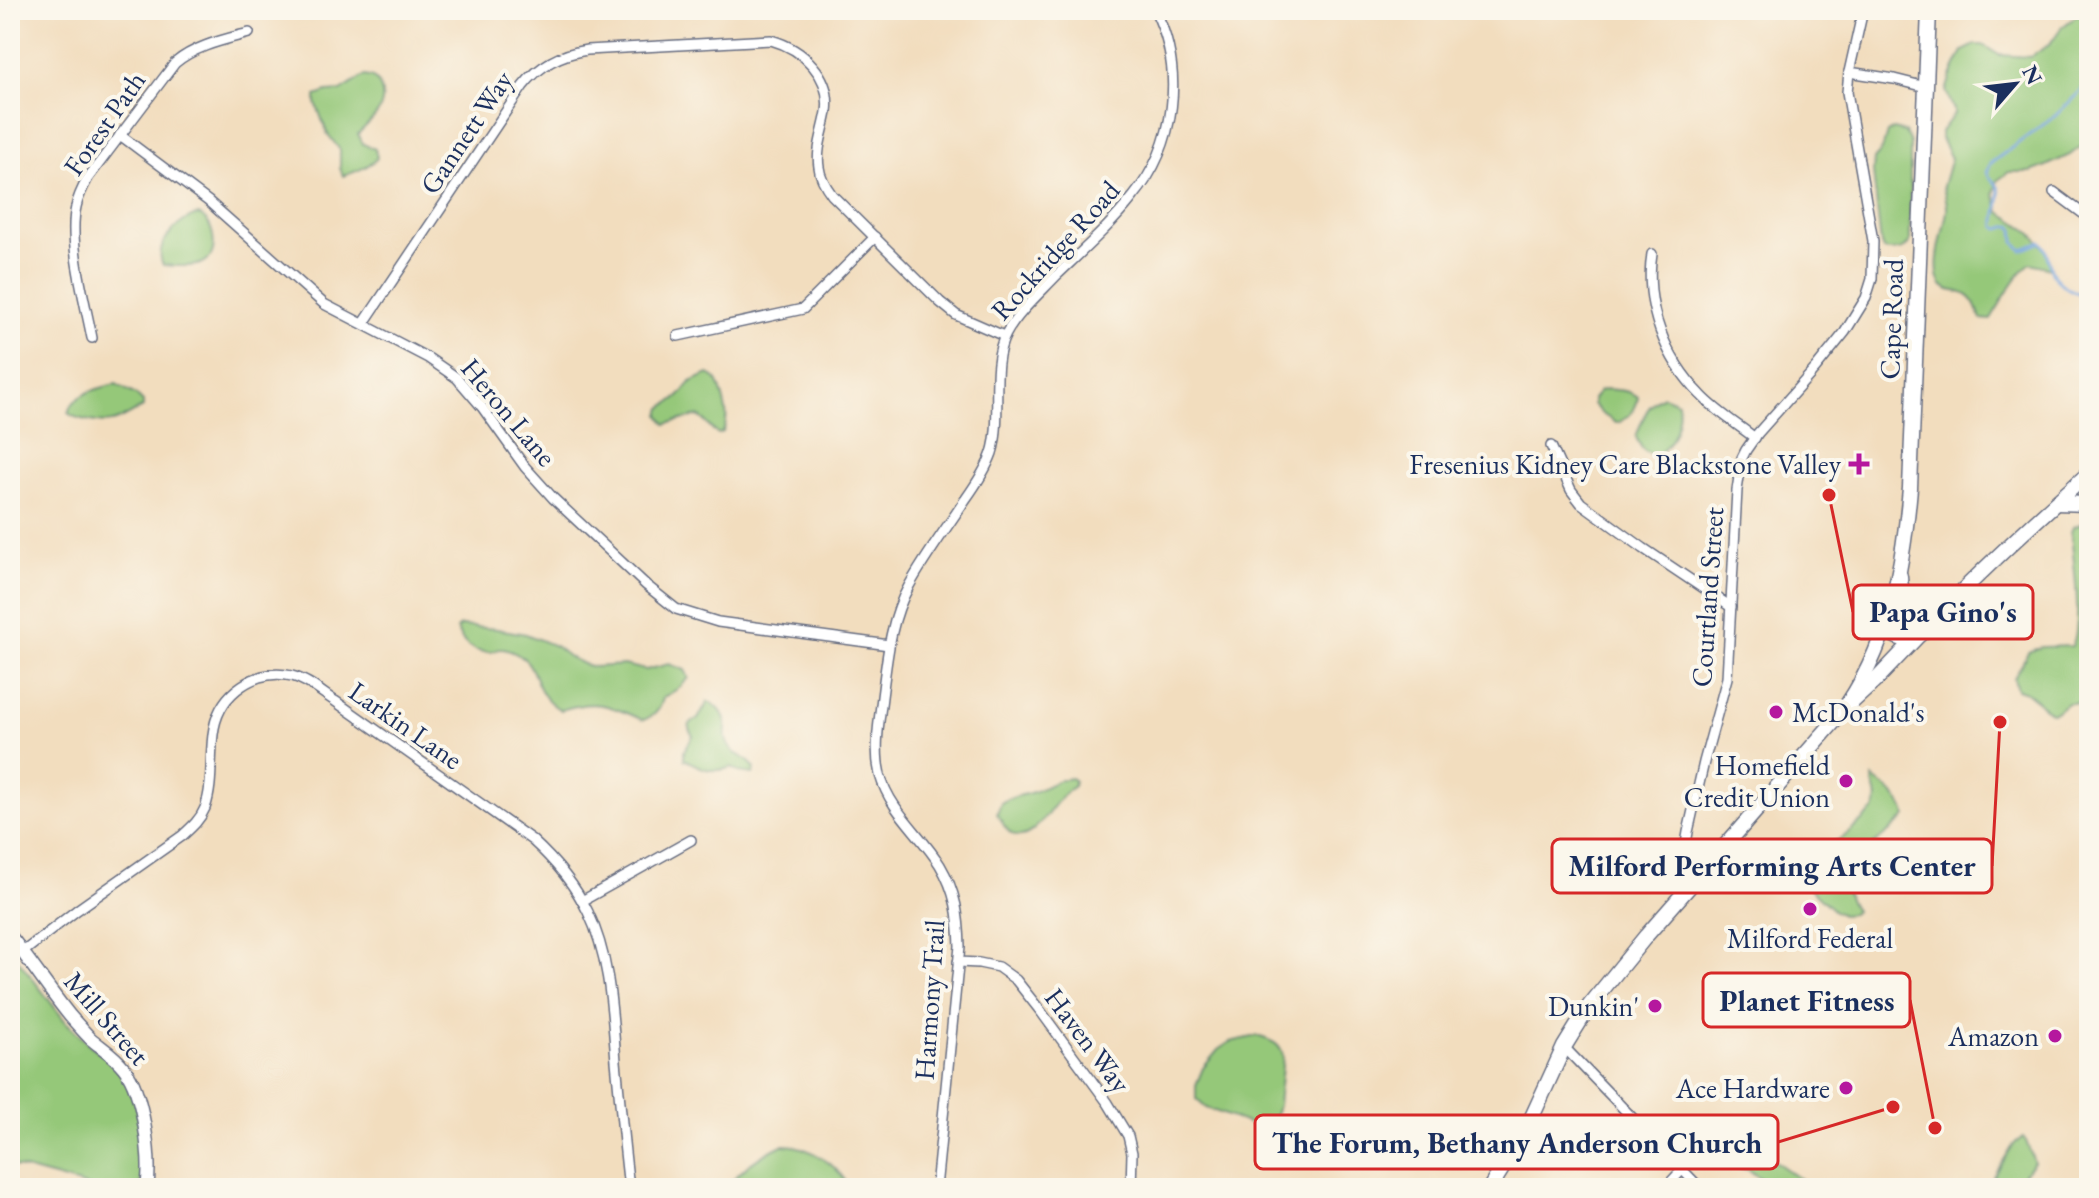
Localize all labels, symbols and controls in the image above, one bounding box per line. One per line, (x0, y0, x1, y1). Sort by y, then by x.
north arrow (1975, 44, 2055, 124)
text: N (2015, 60, 2049, 90)
street label: Gannett Way (412, 63, 521, 201)
street label: Forest Path (55, 64, 153, 182)
street label: Rockridge Road (983, 172, 1128, 327)
street label: Cape Road (1871, 257, 1911, 380)
street label: Heron Lane (453, 350, 565, 474)
place label: Fresenius Kidney Care Blackstone Valley (1409, 446, 1842, 482)
marker: Fresenius Kidney Care Blackstone Valley (1848, 453, 1870, 475)
street label: Courtland Street (1683, 505, 1731, 688)
callout: Papa Gino's (1853, 585, 2033, 639)
text: Papa Gino's (1869, 592, 2017, 631)
street label: Larkin Lane (342, 673, 470, 777)
place label: McDonald's (1792, 694, 1925, 730)
marker: McDonald's (1767, 703, 1785, 721)
place label: Homefield Credit Union (1684, 747, 1831, 815)
marker: Homefield Credit Union (1837, 772, 1855, 790)
callout: Milford Performing Arts Center (1552, 839, 1992, 893)
text: Milford Performing Arts Center (1568, 846, 1976, 885)
marker: Milford Federal (1801, 900, 1819, 918)
street label: Harmony Trail (905, 918, 953, 1081)
place label: Milford Federal (1727, 920, 1894, 956)
street label: Mill Street (56, 964, 158, 1072)
callout: Planet Fitness (1703, 973, 1910, 1027)
street label: Haven Way (1037, 980, 1140, 1100)
text: Planet Fitness (1719, 981, 1895, 1020)
place label: Dunkin' (1548, 988, 1639, 1024)
marker: Dunkin' (1646, 997, 1664, 1015)
place label: Amazon (1947, 1018, 2039, 1054)
marker: Amazon (2046, 1027, 2064, 1045)
place label: Ace Hardware (1675, 1070, 1830, 1106)
marker: Ace Hardware (1837, 1079, 1855, 1097)
callout: The Forum, Bethany Anderson Church (1255, 1115, 1778, 1169)
text: The Forum, Bethany Anderson Church (1272, 1123, 1763, 1162)

